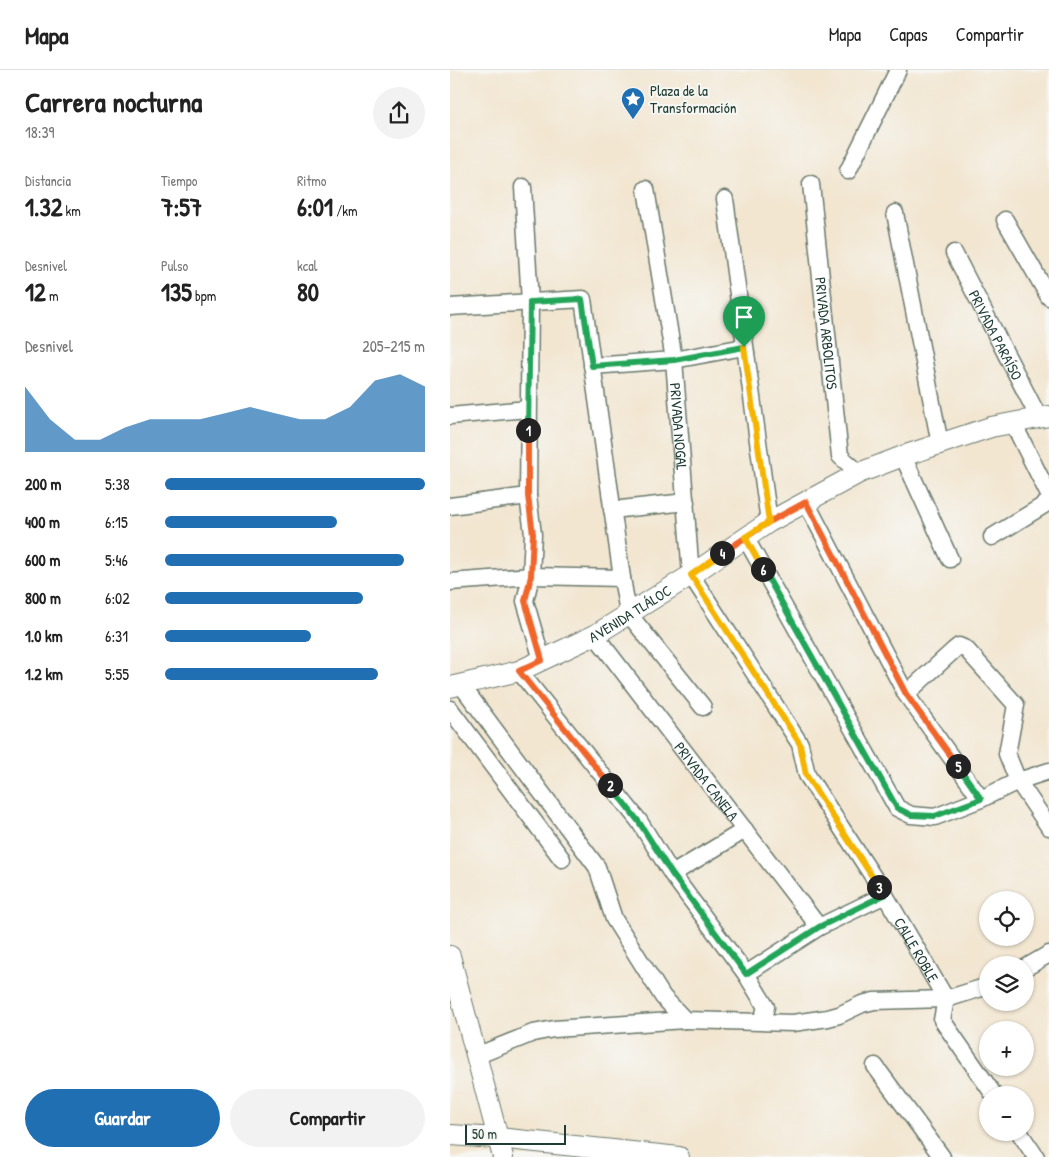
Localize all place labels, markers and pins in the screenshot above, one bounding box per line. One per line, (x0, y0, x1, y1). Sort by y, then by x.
place label: Plaza de la Transformación (650, 80, 737, 118)
place icon: Plaza de la Transformación (620, 86, 646, 120)
pin (723, 296, 765, 347)
pin: 1 (516, 418, 540, 442)
pin: 4 (710, 540, 734, 566)
pin: 6 (750, 556, 776, 582)
pin: 5 (946, 754, 970, 778)
pin: 2 (598, 772, 622, 798)
pin: 3 (866, 874, 892, 900)

